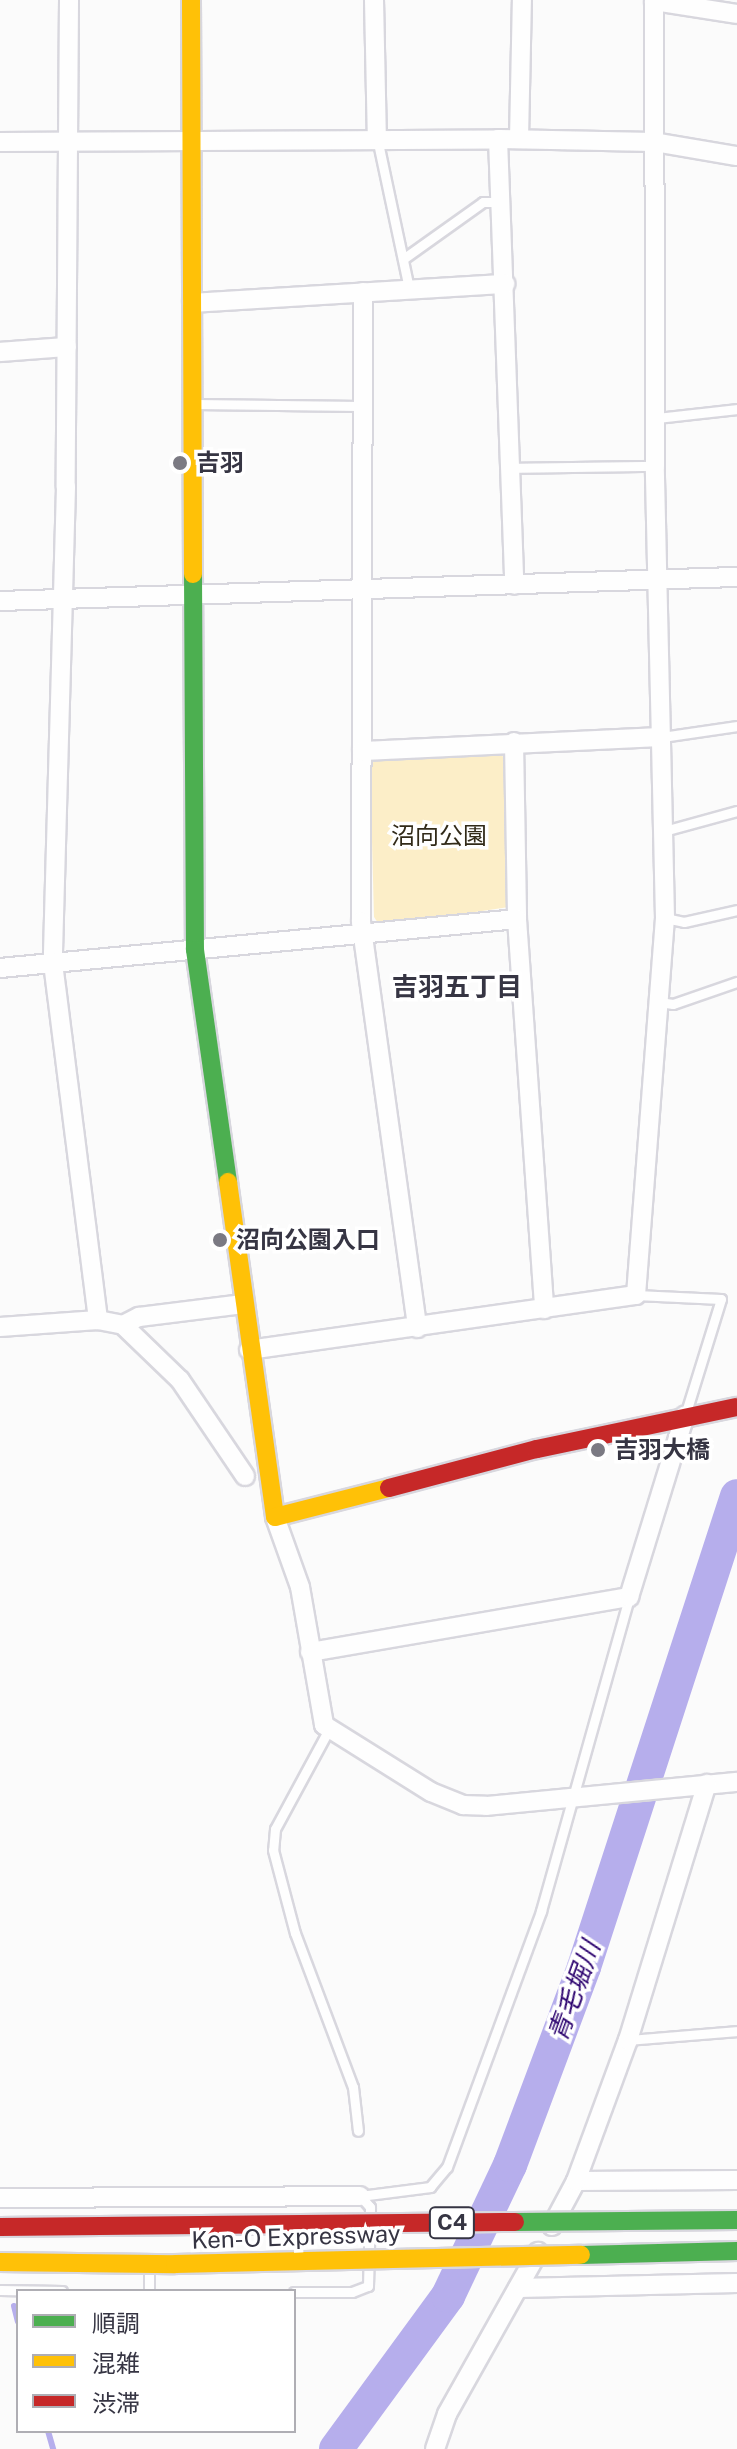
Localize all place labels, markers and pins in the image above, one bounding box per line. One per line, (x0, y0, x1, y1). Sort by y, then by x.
place label: 吉羽 (196, 449, 244, 477)
marker: 吉羽 (171, 454, 189, 472)
place label: 沼向公園入口 (236, 1226, 380, 1254)
marker: 沼向公園入口 (211, 1231, 229, 1249)
place label: 吉羽大橋 (614, 1436, 710, 1464)
marker: 吉羽大橋 (589, 1441, 607, 1459)

